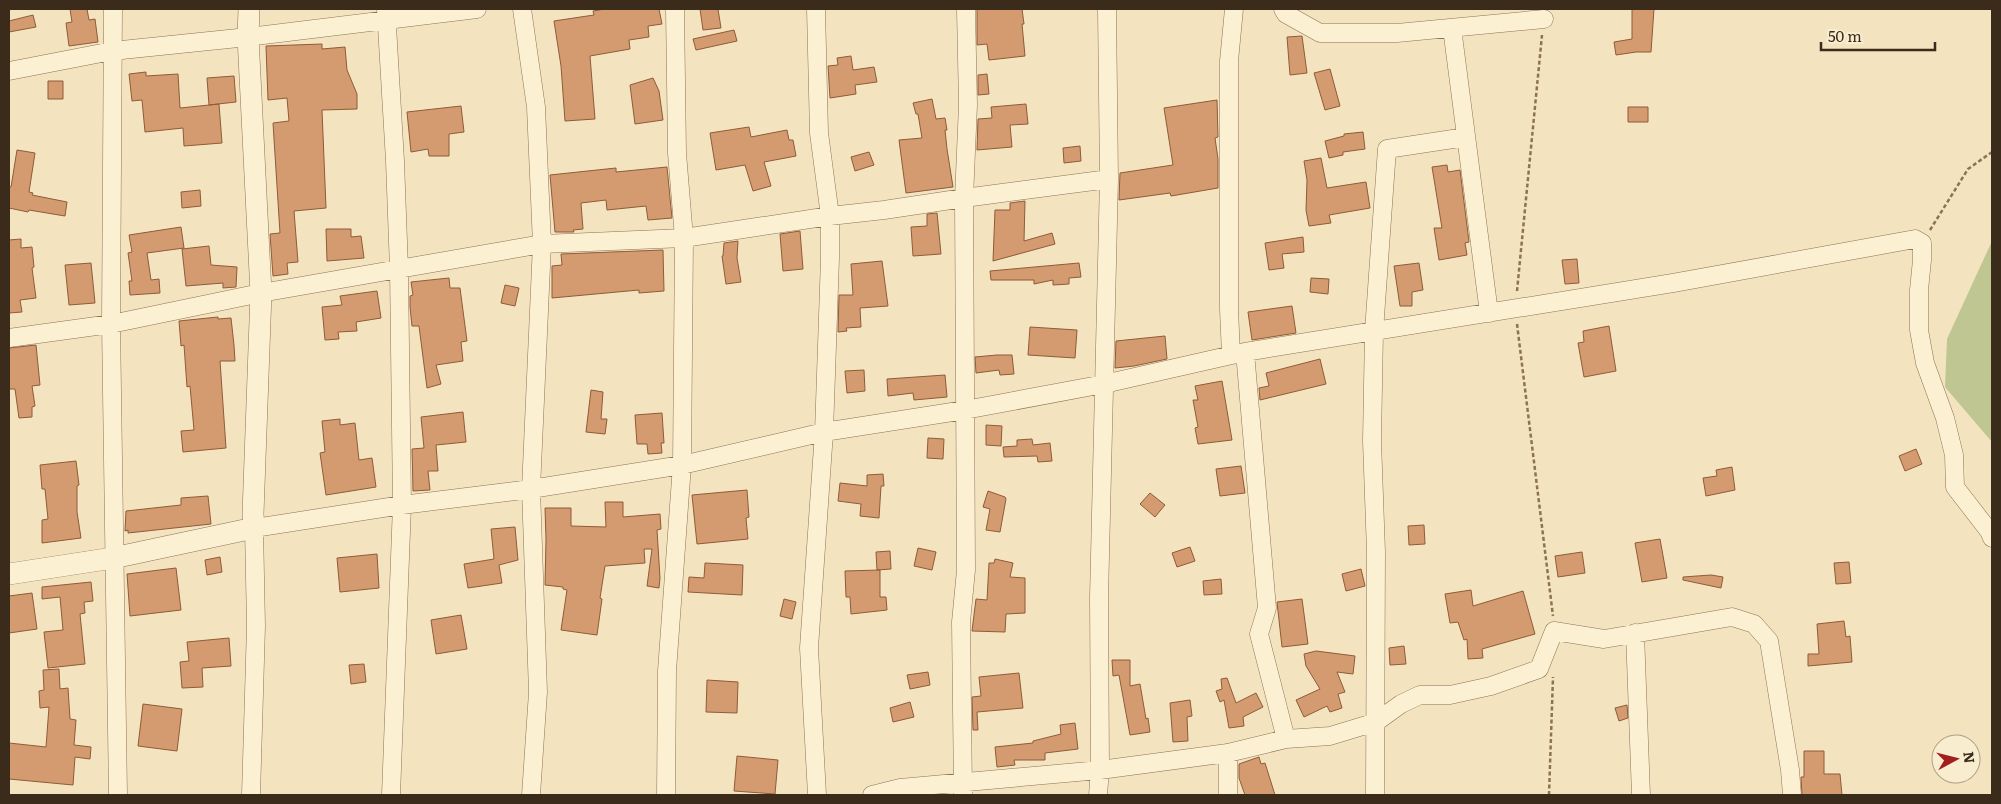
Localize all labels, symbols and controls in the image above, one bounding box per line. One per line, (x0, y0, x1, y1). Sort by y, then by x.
scale bar (1821, 20, 1935, 52)
text: 50 m (1828, 24, 1862, 47)
north arrow (1931, 734, 1981, 784)
text: N (1959, 750, 1981, 765)

